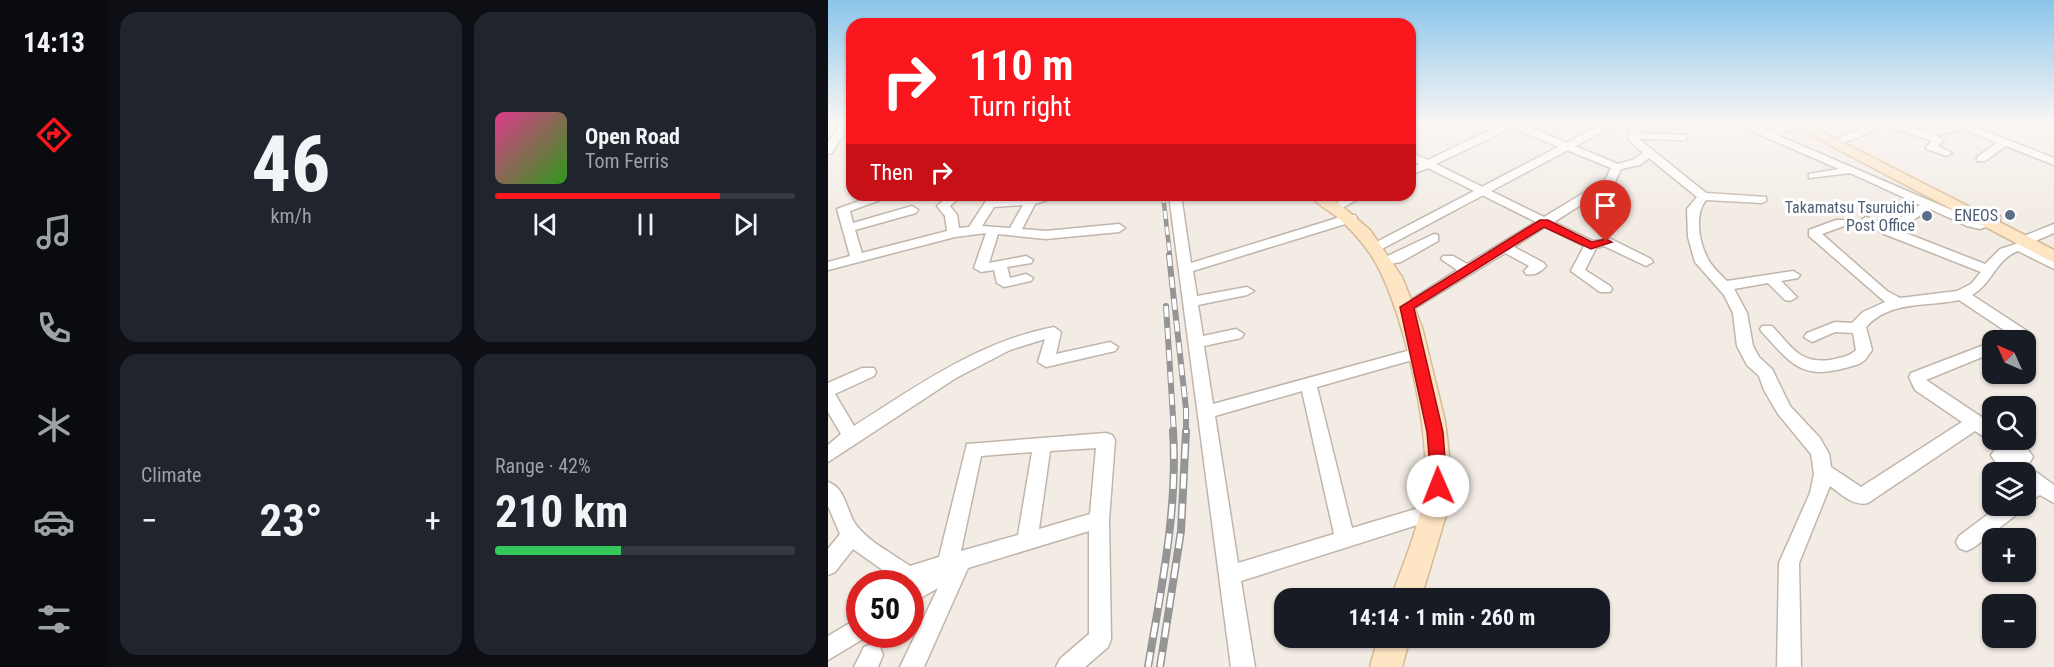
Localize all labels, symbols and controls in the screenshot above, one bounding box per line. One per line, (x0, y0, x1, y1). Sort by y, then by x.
text: 14:13 (23, 27, 85, 59)
text: 110 m (969, 41, 1074, 90)
icon: right (870, 42, 948, 120)
text: Turn right (969, 91, 1071, 123)
icon: directions (33, 114, 75, 156)
text: 46 (252, 119, 330, 210)
text: Open Road (585, 124, 680, 149)
text: Tom Ferris (585, 149, 669, 173)
icon: right (925, 156, 958, 189)
text: Then (870, 160, 913, 185)
pin (1580, 180, 1631, 242)
icon: arrive (1589, 189, 1622, 222)
place label: Takamatsu Tsuruichi Post Office (1785, 198, 1915, 235)
text: km/h (270, 204, 312, 228)
place label: ENEOS (1954, 206, 1998, 225)
icon: previous (529, 208, 562, 241)
icon: pause (629, 208, 662, 241)
icon: next (729, 208, 762, 241)
marker: ENEOS (2003, 208, 2017, 222)
marker: Takamatsu Tsuruichi Post Office (1920, 209, 1934, 223)
icon: music (33, 211, 75, 253)
icon: phone (33, 307, 75, 349)
north arrow (1982, 330, 2036, 384)
map controls (1982, 330, 2036, 648)
button: search (1982, 396, 2036, 450)
icon: climate (33, 404, 75, 446)
text: Range · 42% (495, 454, 591, 478)
position arrow (1406, 454, 1470, 518)
button: layers (1982, 462, 2036, 516)
text: Climate (141, 463, 201, 487)
text: 210 km (495, 485, 628, 538)
text: 23° (260, 494, 323, 547)
icon: car (33, 501, 75, 543)
text: − (141, 501, 158, 540)
text: + (425, 501, 441, 540)
button: + (1982, 528, 2036, 582)
speed limit sign: 50 (846, 570, 924, 648)
button: − (1982, 594, 2036, 648)
icon: filters (33, 598, 75, 640)
text: 14:14 · 1 min · 260 m (1349, 605, 1535, 630)

